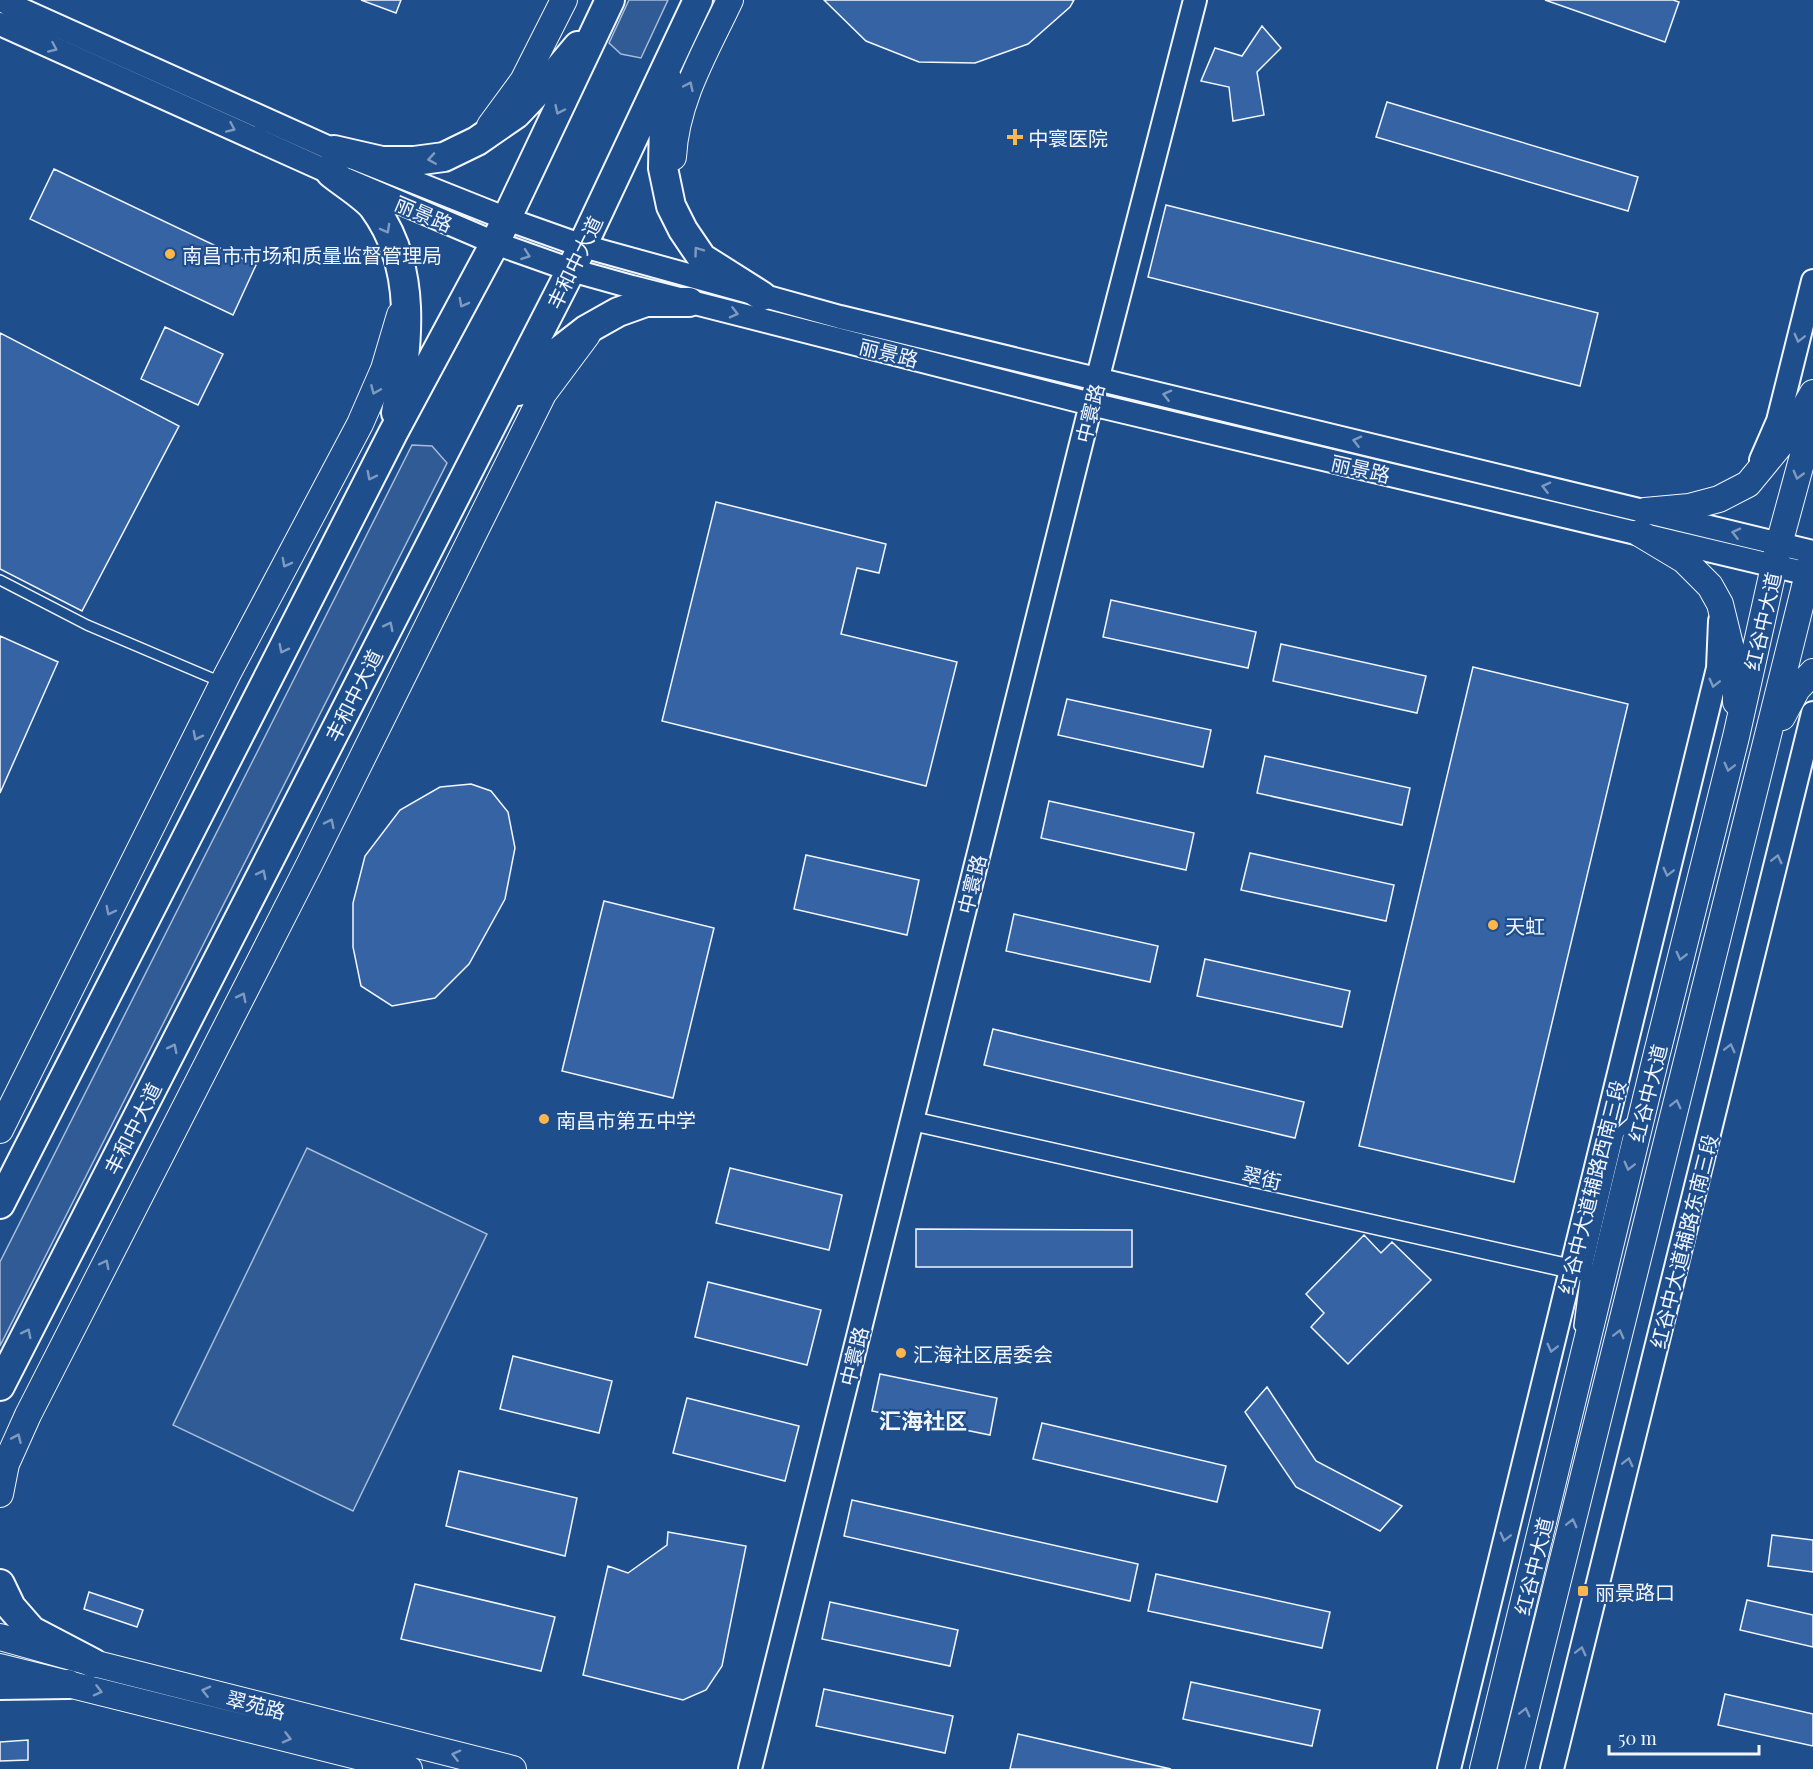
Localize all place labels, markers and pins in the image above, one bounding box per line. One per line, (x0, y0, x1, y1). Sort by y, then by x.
place label: 中寰医院 (1028, 124, 1108, 151)
marker: 中寰医院 (1006, 128, 1024, 146)
place label: 南昌市市场和质量监督管理局 (182, 241, 442, 268)
marker: 南昌市市场和质量监督管理局 (163, 247, 177, 261)
place label: 天虹 (1505, 912, 1545, 939)
marker: 天虹 (1486, 918, 1500, 932)
place label: 南昌市第五中学 (556, 1106, 696, 1133)
marker: 南昌市第五中学 (537, 1112, 551, 1126)
place label: 汇海社区居委会 (913, 1340, 1053, 1367)
marker: 汇海社区居委会 (894, 1346, 908, 1360)
place label: 丽景路口 (1595, 1578, 1675, 1605)
marker: 丽景路口 (1576, 1584, 1590, 1598)

